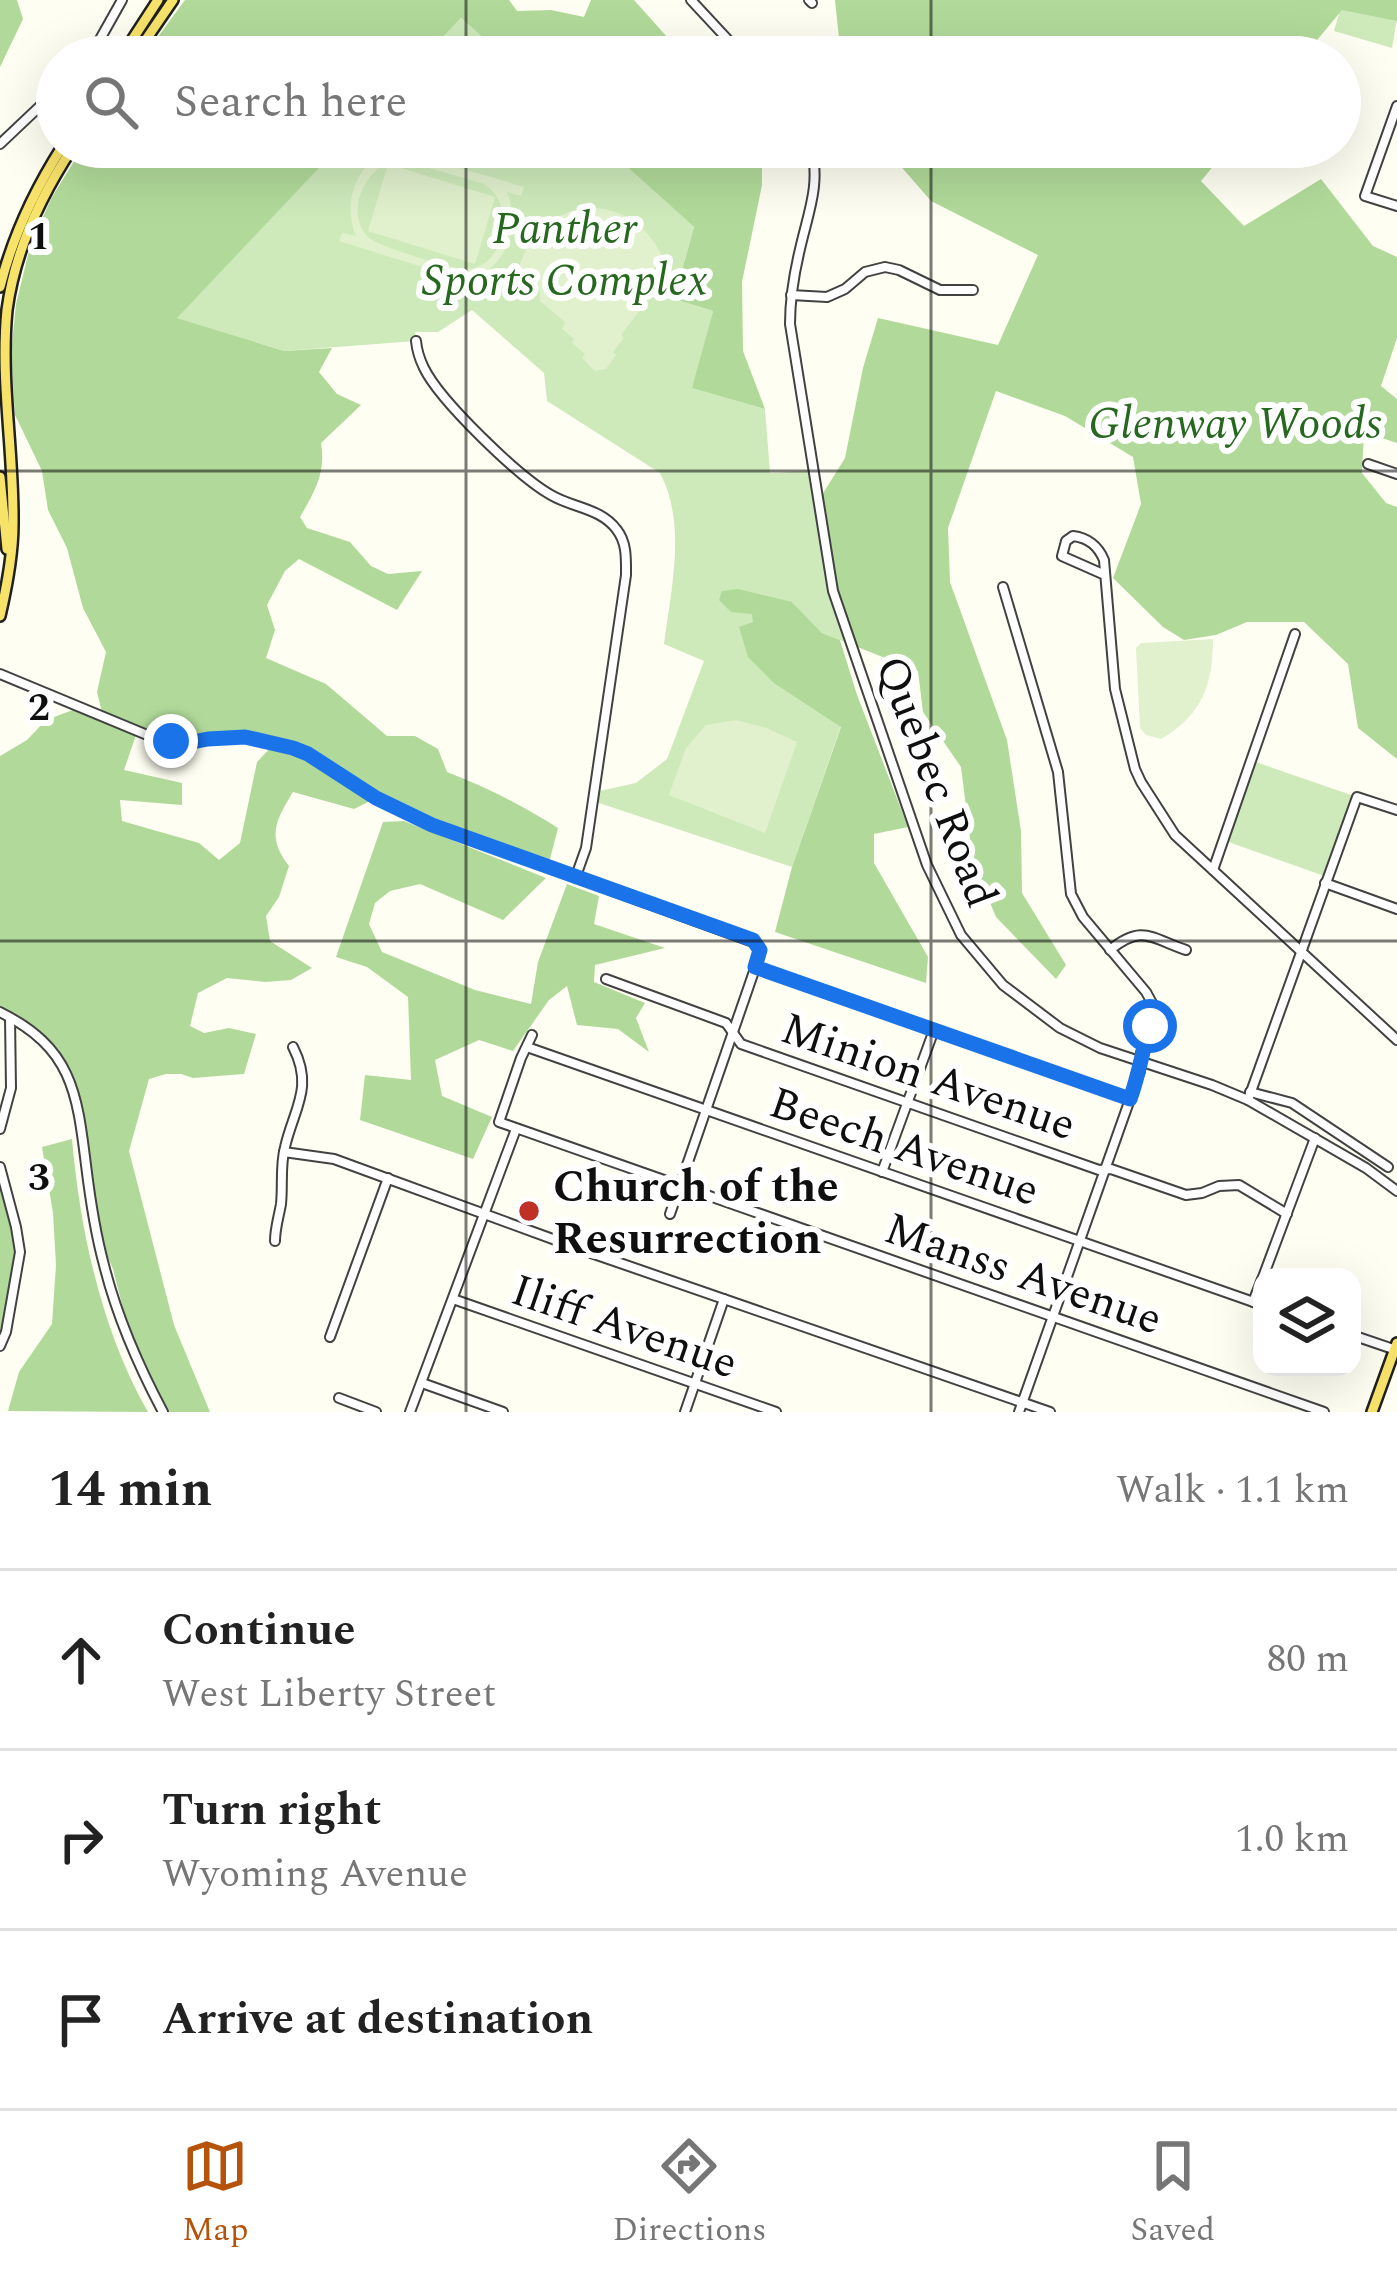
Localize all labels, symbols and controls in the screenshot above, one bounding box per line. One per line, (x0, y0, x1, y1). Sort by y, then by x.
search box (36, 36, 1361, 168)
text: Search here (174, 68, 407, 137)
icon: search (78, 69, 144, 135)
park label: Panther Sports Complex (422, 195, 708, 316)
text: 1 (28, 208, 50, 267)
park label: Glenway Woods (1088, 390, 1382, 459)
street label: Quebec Road (856, 646, 1015, 918)
text: 2 (28, 679, 50, 738)
route end (144, 714, 198, 768)
street label: Minion Avenue (772, 995, 1085, 1160)
route start (1123, 999, 1177, 1053)
street label: Beech Avenue (760, 1069, 1048, 1226)
text: 3 (28, 1149, 50, 1208)
place label: Church of the Resurrection (553, 1153, 839, 1274)
street label: Manss Avenue (875, 1195, 1171, 1354)
marker: Church of the Resurrection (516, 1198, 542, 1224)
street label: Iliff Avenue (502, 1256, 747, 1398)
map controls (1253, 1268, 1361, 1376)
button: layers (1253, 1268, 1361, 1376)
text: 14 min (48, 1451, 212, 1529)
text: Walk · 1.1 km (1116, 1461, 1349, 1520)
text: Continue (162, 1596, 355, 1665)
icon: ahead (48, 1627, 114, 1693)
text: 80 m (1267, 1630, 1349, 1689)
text: West Liberty Street (162, 1665, 496, 1724)
text: Turn right (162, 1776, 381, 1845)
icon: right (48, 1807, 114, 1873)
text: 1.0 km (1235, 1810, 1349, 1869)
text: Wyoming Avenue (162, 1845, 468, 1904)
text: Arrive at destination (162, 1985, 593, 2054)
icon: arrive (48, 1987, 114, 2053)
tab: Map (182, 2133, 248, 2255)
tab: Directions (612, 2133, 766, 2255)
tab: Saved (1130, 2133, 1215, 2255)

